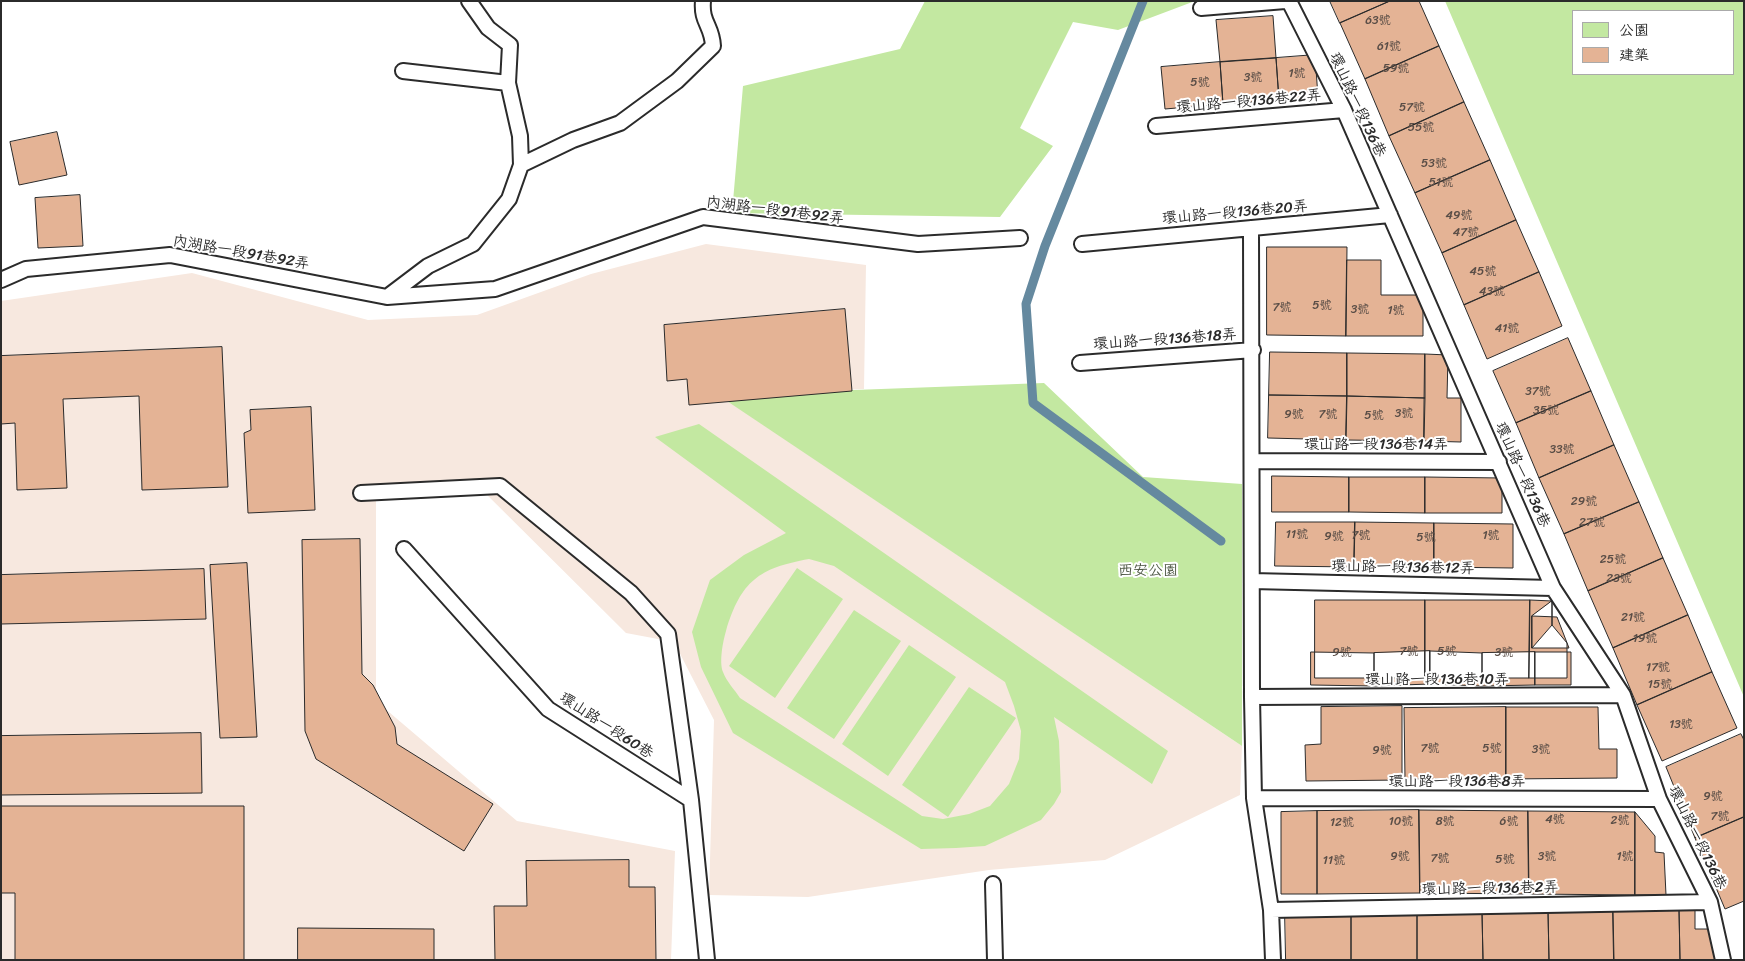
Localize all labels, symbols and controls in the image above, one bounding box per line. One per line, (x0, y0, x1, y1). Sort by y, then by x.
legend (1572, 10, 1735, 75)
house number: 63號 (1365, 14, 1391, 28)
text: 公園 (1619, 17, 1649, 43)
house number: 61號 (1377, 40, 1401, 54)
text: 建築 (1619, 42, 1649, 68)
street label: 環山路一段136巷 (1325, 50, 1389, 160)
house number: 59號 (1383, 62, 1409, 76)
house number: 1號 (1288, 67, 1306, 81)
house number: 3號 (1244, 71, 1262, 85)
house number: 5號 (1190, 76, 1210, 90)
street label: 環山路一段136巷22弄 (1176, 87, 1322, 117)
house number: 57號 (1399, 101, 1425, 115)
house number: 55號 (1408, 121, 1434, 135)
house number: 53號 (1421, 157, 1447, 171)
house number: 51號 (1429, 176, 1453, 190)
street label: 內湖路一段91巷92弄 (705, 194, 845, 228)
street label: 環山路一段136巷20弄 (1161, 198, 1309, 228)
house number: 49號 (1446, 209, 1472, 223)
house number: 47號 (1453, 226, 1479, 240)
street label: 內湖路一段91巷92弄 (171, 232, 311, 274)
house number: 45號 (1470, 265, 1496, 279)
house number: 43號 (1479, 285, 1505, 299)
house number: 5號 (1312, 299, 1332, 313)
house number: 7號 (1273, 301, 1291, 315)
house number: 3號 (1351, 303, 1369, 317)
house number: 1號 (1387, 304, 1405, 318)
house number: 41號 (1495, 322, 1519, 336)
street label: 環山路一段136巷18弄 (1093, 326, 1237, 354)
house number: 37號 (1525, 385, 1551, 399)
house number: 35號 (1533, 404, 1559, 418)
house number: 3號 (1395, 407, 1413, 421)
house number: 9號 (1284, 408, 1304, 422)
house number: 7號 (1319, 408, 1337, 422)
house number: 5號 (1364, 409, 1384, 423)
street label: 環山路一段136巷 (1491, 420, 1553, 530)
street label: 環山路一段136巷14弄 (1304, 436, 1448, 454)
house number: 33號 (1549, 443, 1575, 457)
house number: 29號 (1571, 495, 1597, 509)
house number: 27號 (1579, 516, 1605, 530)
house number: 11號 (1286, 528, 1308, 542)
house number: 7號 (1352, 529, 1370, 543)
house number: 1號 (1482, 529, 1500, 543)
house number: 9號 (1324, 530, 1344, 544)
house number: 5號 (1416, 531, 1436, 545)
house number: 25號 (1600, 553, 1626, 567)
street label: 環山路一段136巷12弄 (1331, 558, 1475, 578)
park label: 西安公園 (1118, 562, 1178, 580)
house number: 23號 (1606, 572, 1632, 586)
house number: 21號 (1621, 611, 1645, 625)
house number: 19號 (1633, 632, 1657, 646)
house number: 7號 (1400, 645, 1418, 659)
house number: 5號 (1437, 645, 1457, 659)
house number: 9號 (1332, 646, 1352, 660)
house number: 3號 (1495, 646, 1513, 660)
house number: 17號 (1646, 661, 1670, 675)
street label: 環山路一段136巷10弄 (1365, 671, 1509, 689)
house number: 15號 (1648, 678, 1672, 692)
street label: 環山路一段60巷 (556, 689, 656, 763)
house number: 13號 (1669, 718, 1693, 732)
house number: 7號 (1421, 742, 1439, 756)
house number: 5號 (1482, 742, 1502, 756)
house number: 3號 (1532, 743, 1550, 757)
house number: 9號 (1372, 744, 1392, 758)
street label: 環山路一段136巷8弄 (1388, 773, 1526, 791)
street label: 環山路一段136巷 (1664, 783, 1730, 893)
house number: 9號 (1703, 790, 1723, 804)
house number: 7號 (1711, 810, 1729, 824)
house number: 4號 (1545, 813, 1565, 827)
house number: 2號 (1611, 814, 1629, 828)
house number: 10號 (1389, 815, 1413, 829)
house number: 8號 (1435, 815, 1455, 829)
house number: 6號 (1500, 815, 1518, 829)
house number: 12號 (1330, 816, 1354, 830)
house number: 9號 (1390, 850, 1410, 864)
house number: 3號 (1538, 850, 1556, 864)
house number: 1號 (1616, 850, 1634, 864)
house number: 7號 (1431, 852, 1449, 866)
house number: 5號 (1495, 853, 1515, 867)
house number: 11號 (1323, 854, 1345, 868)
street label: 環山路一段136巷2弄 (1421, 879, 1559, 899)

